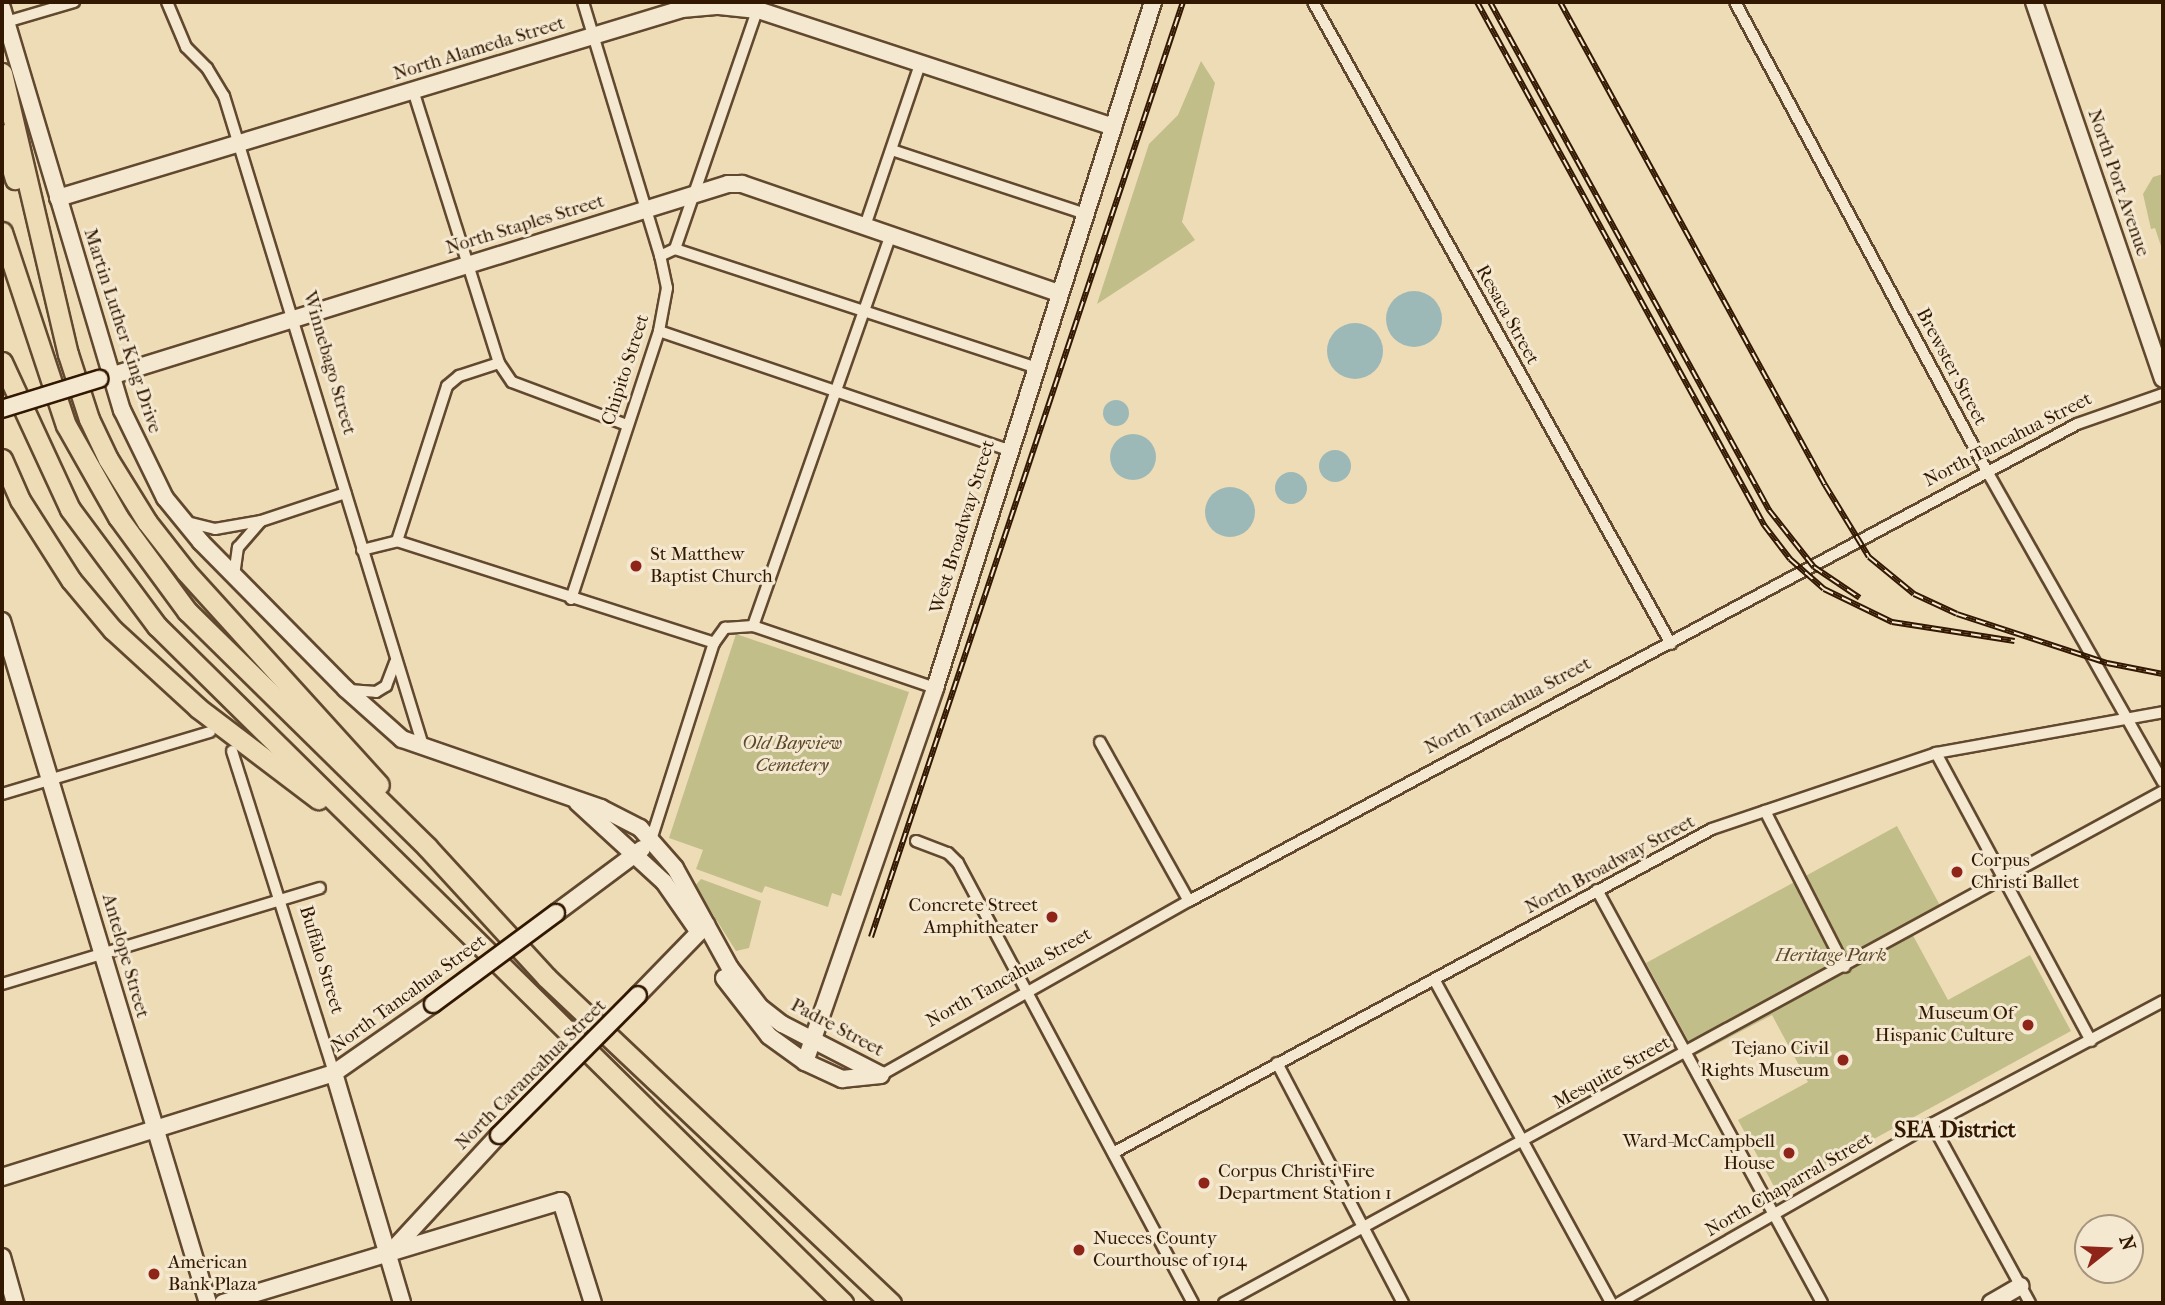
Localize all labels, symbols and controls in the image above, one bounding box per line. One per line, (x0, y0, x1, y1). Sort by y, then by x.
street label: North Alameda Street (391, 12, 567, 86)
street label: North Port Avenue (2082, 106, 2154, 260)
street label: North Staples Street (443, 190, 607, 260)
street label: Martin Luther King Drive (78, 226, 166, 436)
street label: Resaca Street (1470, 261, 1544, 369)
street label: Winnebago Street (298, 289, 360, 437)
street label: Brewster Street (1911, 305, 1991, 429)
street label: Chipito Street (597, 312, 655, 428)
street label: North Tancahua Street (1920, 388, 2096, 492)
street label: West Broadway Street (926, 437, 1000, 617)
place label: St Matthew Baptist Church (650, 544, 773, 588)
marker: St Matthew Baptist Church (628, 558, 644, 574)
street label: North Tancahua Street (1421, 652, 1595, 760)
park label: Old Bayview Cemetery (742, 733, 842, 777)
street label: North Broadway Street (1521, 811, 1699, 919)
place label: Corpus Christi Ballet (1971, 850, 2079, 894)
marker: Corpus Christi Ballet (1949, 864, 1965, 880)
street label: Antelope Street (96, 891, 154, 1021)
place label: Concrete Street Amphitheater (909, 895, 1038, 939)
street label: Buffalo Street (294, 903, 348, 1017)
marker: Concrete Street Amphitheater (1044, 909, 1060, 925)
street label: North Tancahua Street (922, 923, 1096, 1033)
street label: North Tancahua Street (327, 930, 491, 1058)
park label: Heritage Park (1775, 945, 1887, 967)
street label: Padre Street (787, 994, 887, 1062)
street label: North Carancahua Street (451, 995, 611, 1155)
place label: Museum Of Hispanic Culture (1875, 1003, 2014, 1047)
marker: Museum Of Hispanic Culture (2020, 1017, 2036, 1033)
street label: Mesquite Street (1550, 1032, 1674, 1114)
place label: Tejano Civil Rights Museum (1700, 1038, 1829, 1082)
marker: Tejano Civil Rights Museum (1835, 1052, 1851, 1068)
district label: SEA District (1894, 1116, 2016, 1144)
street label: North Chaparral Street (1701, 1128, 1877, 1242)
place label: Ward-McCampbell House (1623, 1131, 1775, 1175)
marker: Ward-McCampbell House (1781, 1145, 1797, 1161)
place label: Corpus Christi Fire Department Station 1 (1218, 1161, 1392, 1205)
marker: Corpus Christi Fire Department Station 1 (1196, 1175, 1212, 1191)
north arrow (2074, 1214, 2144, 1284)
place label: Nueces County Courthouse of 1914 (1093, 1228, 1247, 1272)
text: N (2114, 1233, 2140, 1253)
marker: Nueces County Courthouse of 1914 (1071, 1242, 1087, 1258)
place label: American Bank Plaza (168, 1252, 257, 1296)
marker: American Bank Plaza (146, 1266, 162, 1282)

